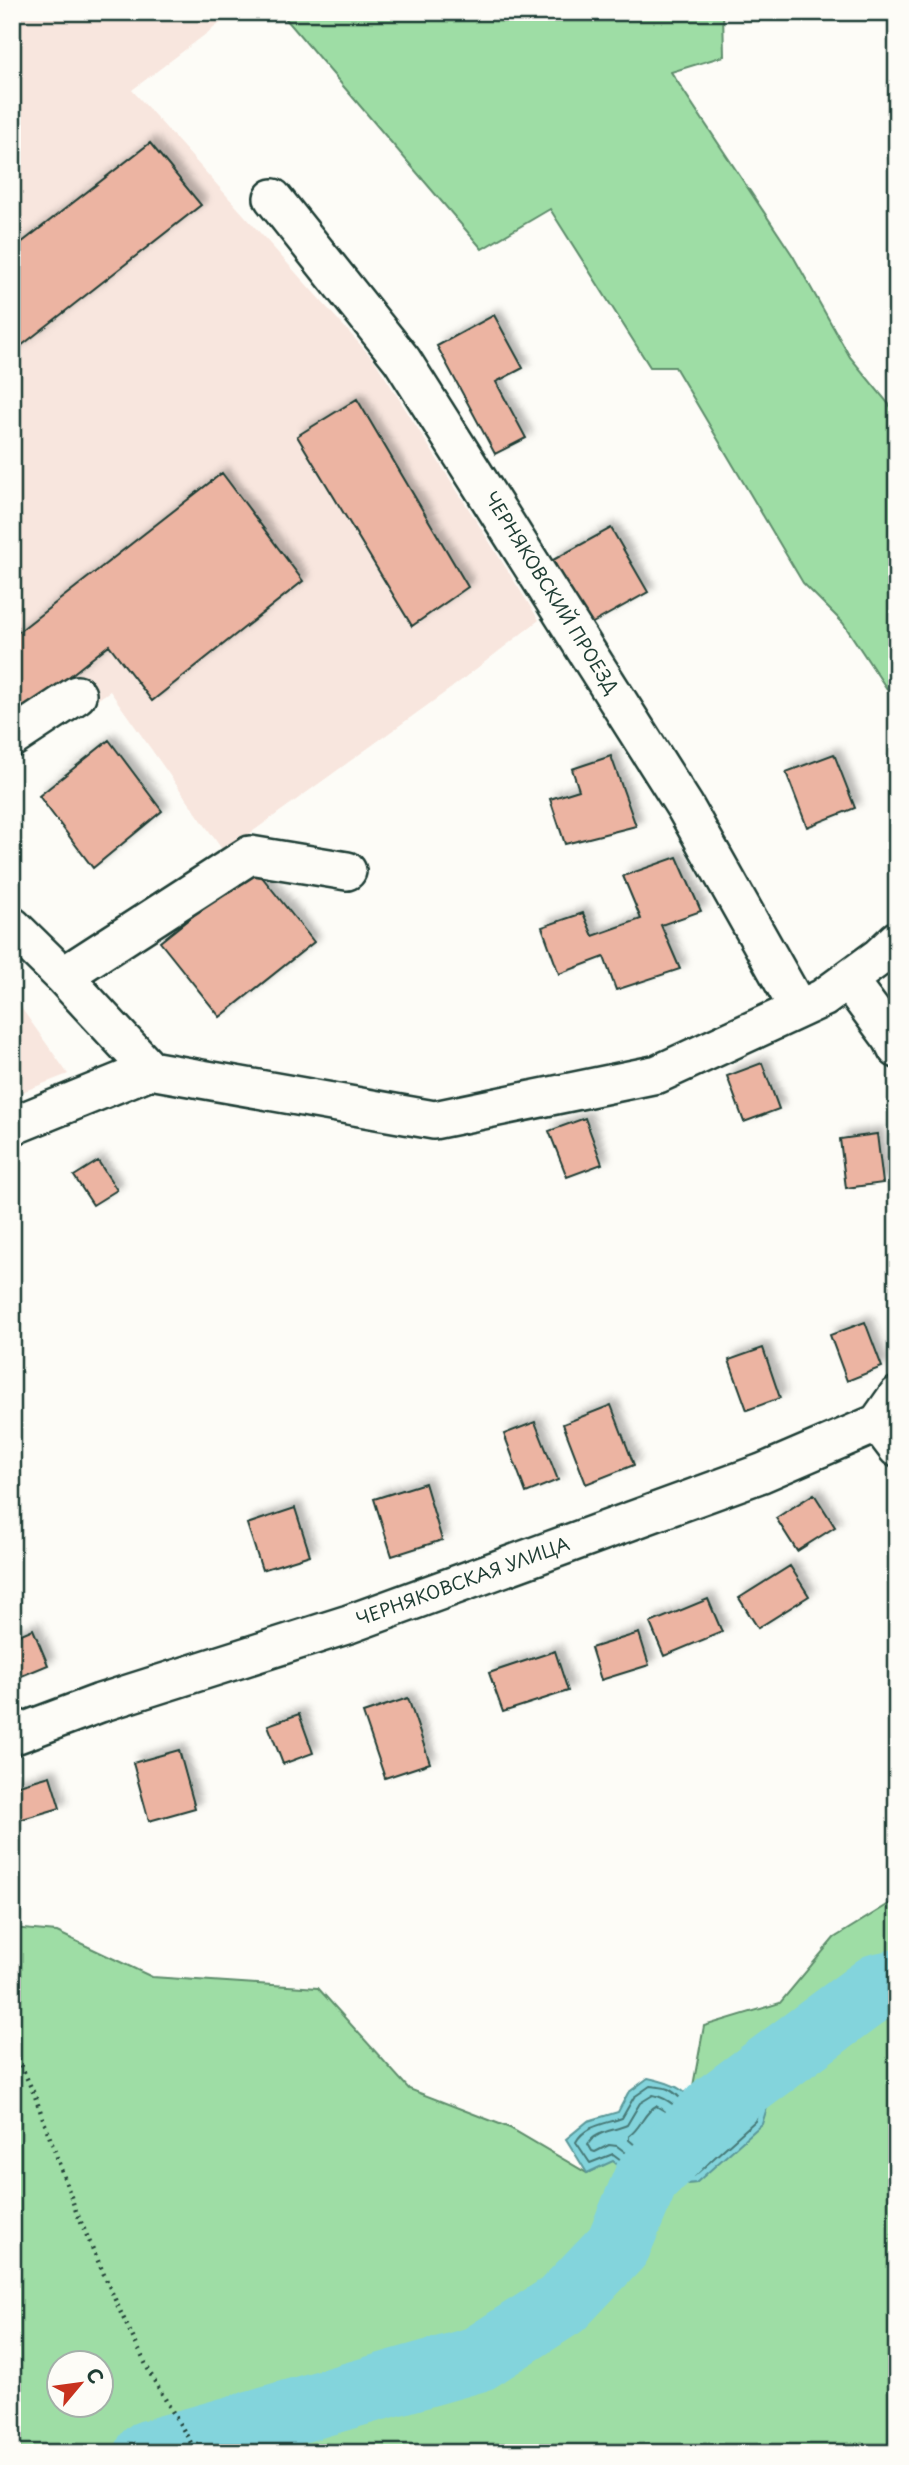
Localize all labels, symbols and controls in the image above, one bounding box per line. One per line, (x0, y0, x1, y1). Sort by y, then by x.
street label: ЧЕРНЯКОВСКИЙ ПРОЕЗД (479, 486, 626, 699)
street label: ЧЕРНЯКОВСКАЯ УЛИЦА (352, 1529, 573, 1632)
north arrow (46, 2350, 116, 2420)
text: С (80, 2362, 111, 2388)

